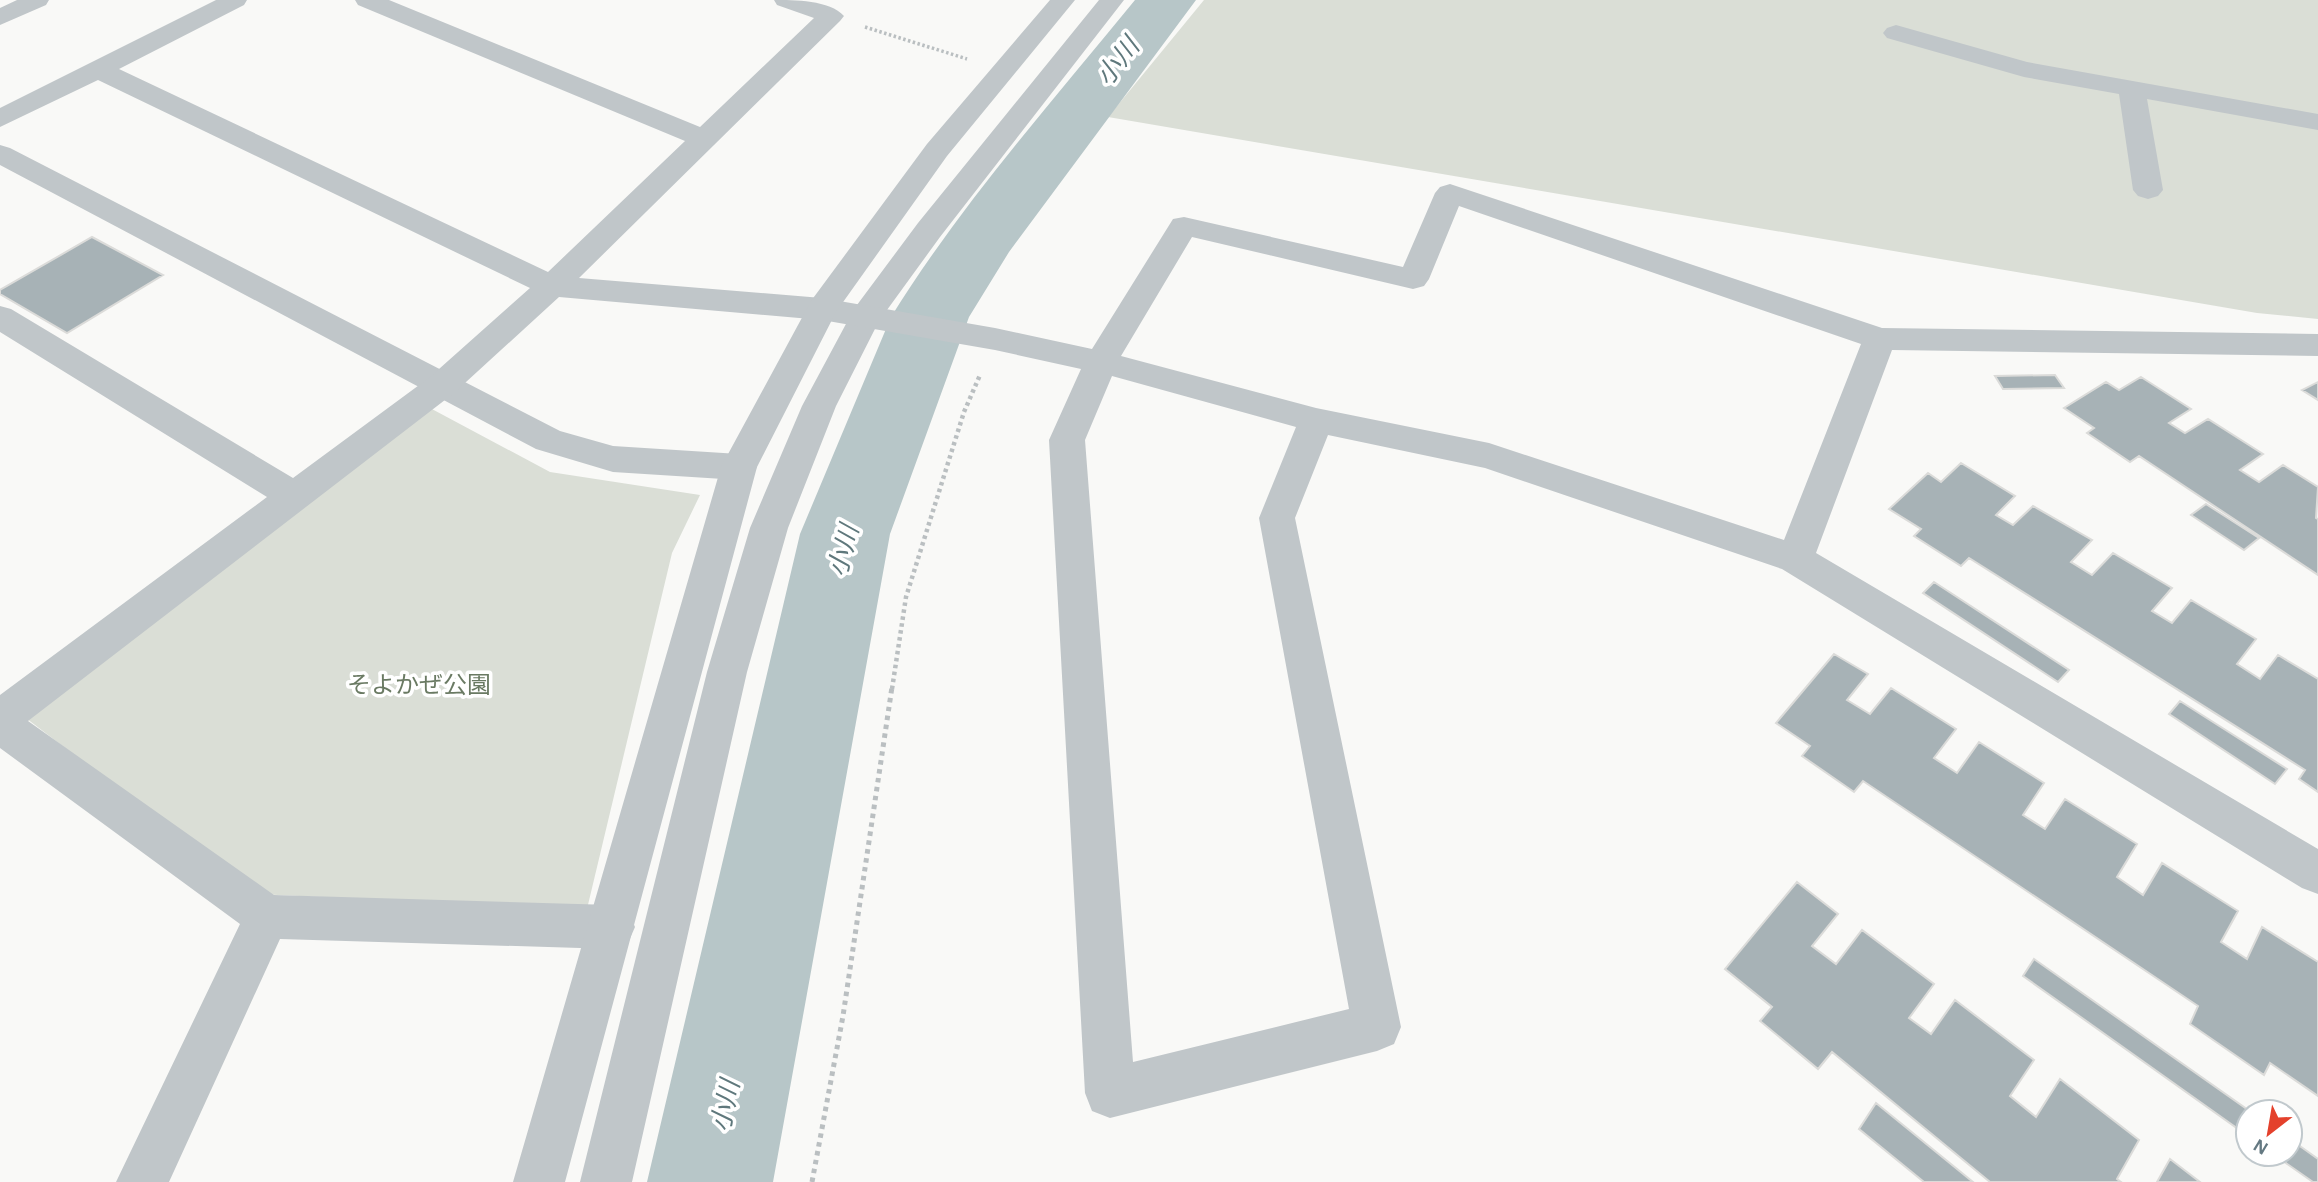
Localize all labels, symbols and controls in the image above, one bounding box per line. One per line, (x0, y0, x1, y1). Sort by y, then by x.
water label: 小川 (1091, 31, 1146, 90)
water label: 小川 (824, 519, 864, 579)
park label: そよかぜ公園 (347, 673, 491, 698)
water label: 小川 (707, 1075, 745, 1134)
north arrow (2234, 1098, 2304, 1168)
text: N (2250, 1135, 2272, 1158)

